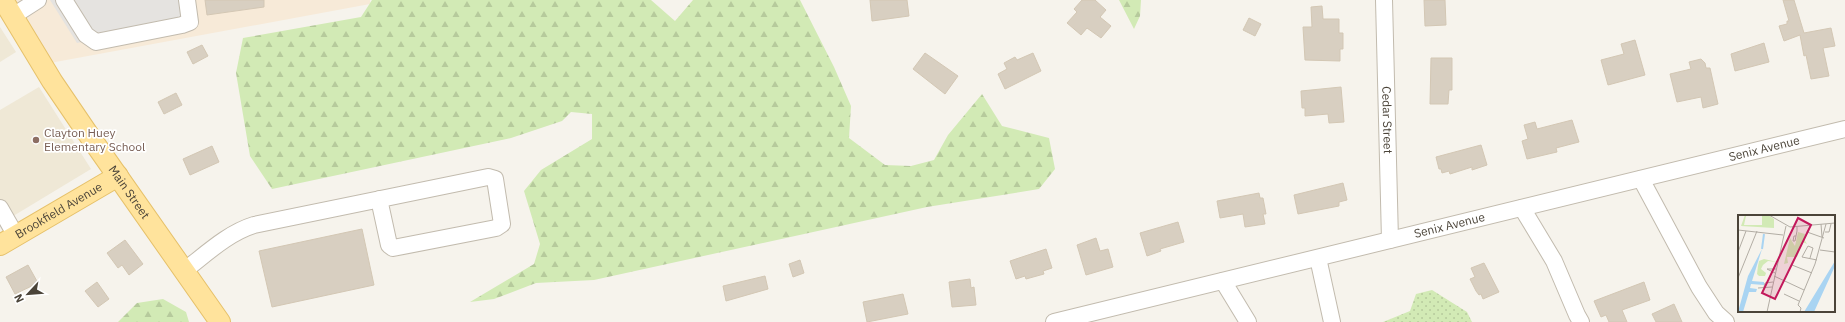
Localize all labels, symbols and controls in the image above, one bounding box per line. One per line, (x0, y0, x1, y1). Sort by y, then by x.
street label: Cedar Street (1379, 86, 1396, 154)
place label: Clayton Huey Elementary School (44, 125, 145, 154)
street label: Senix Avenue (1727, 132, 1801, 164)
marker: Clayton Huey Elementary School (31, 135, 41, 145)
street label: Main Street (106, 162, 153, 222)
street label: Brookfield Avenue (12, 179, 105, 242)
street label: Senix Avenue (1412, 209, 1487, 241)
inset map (1738, 215, 1835, 312)
north arrow (8, 274, 48, 314)
text: N (11, 292, 27, 305)

